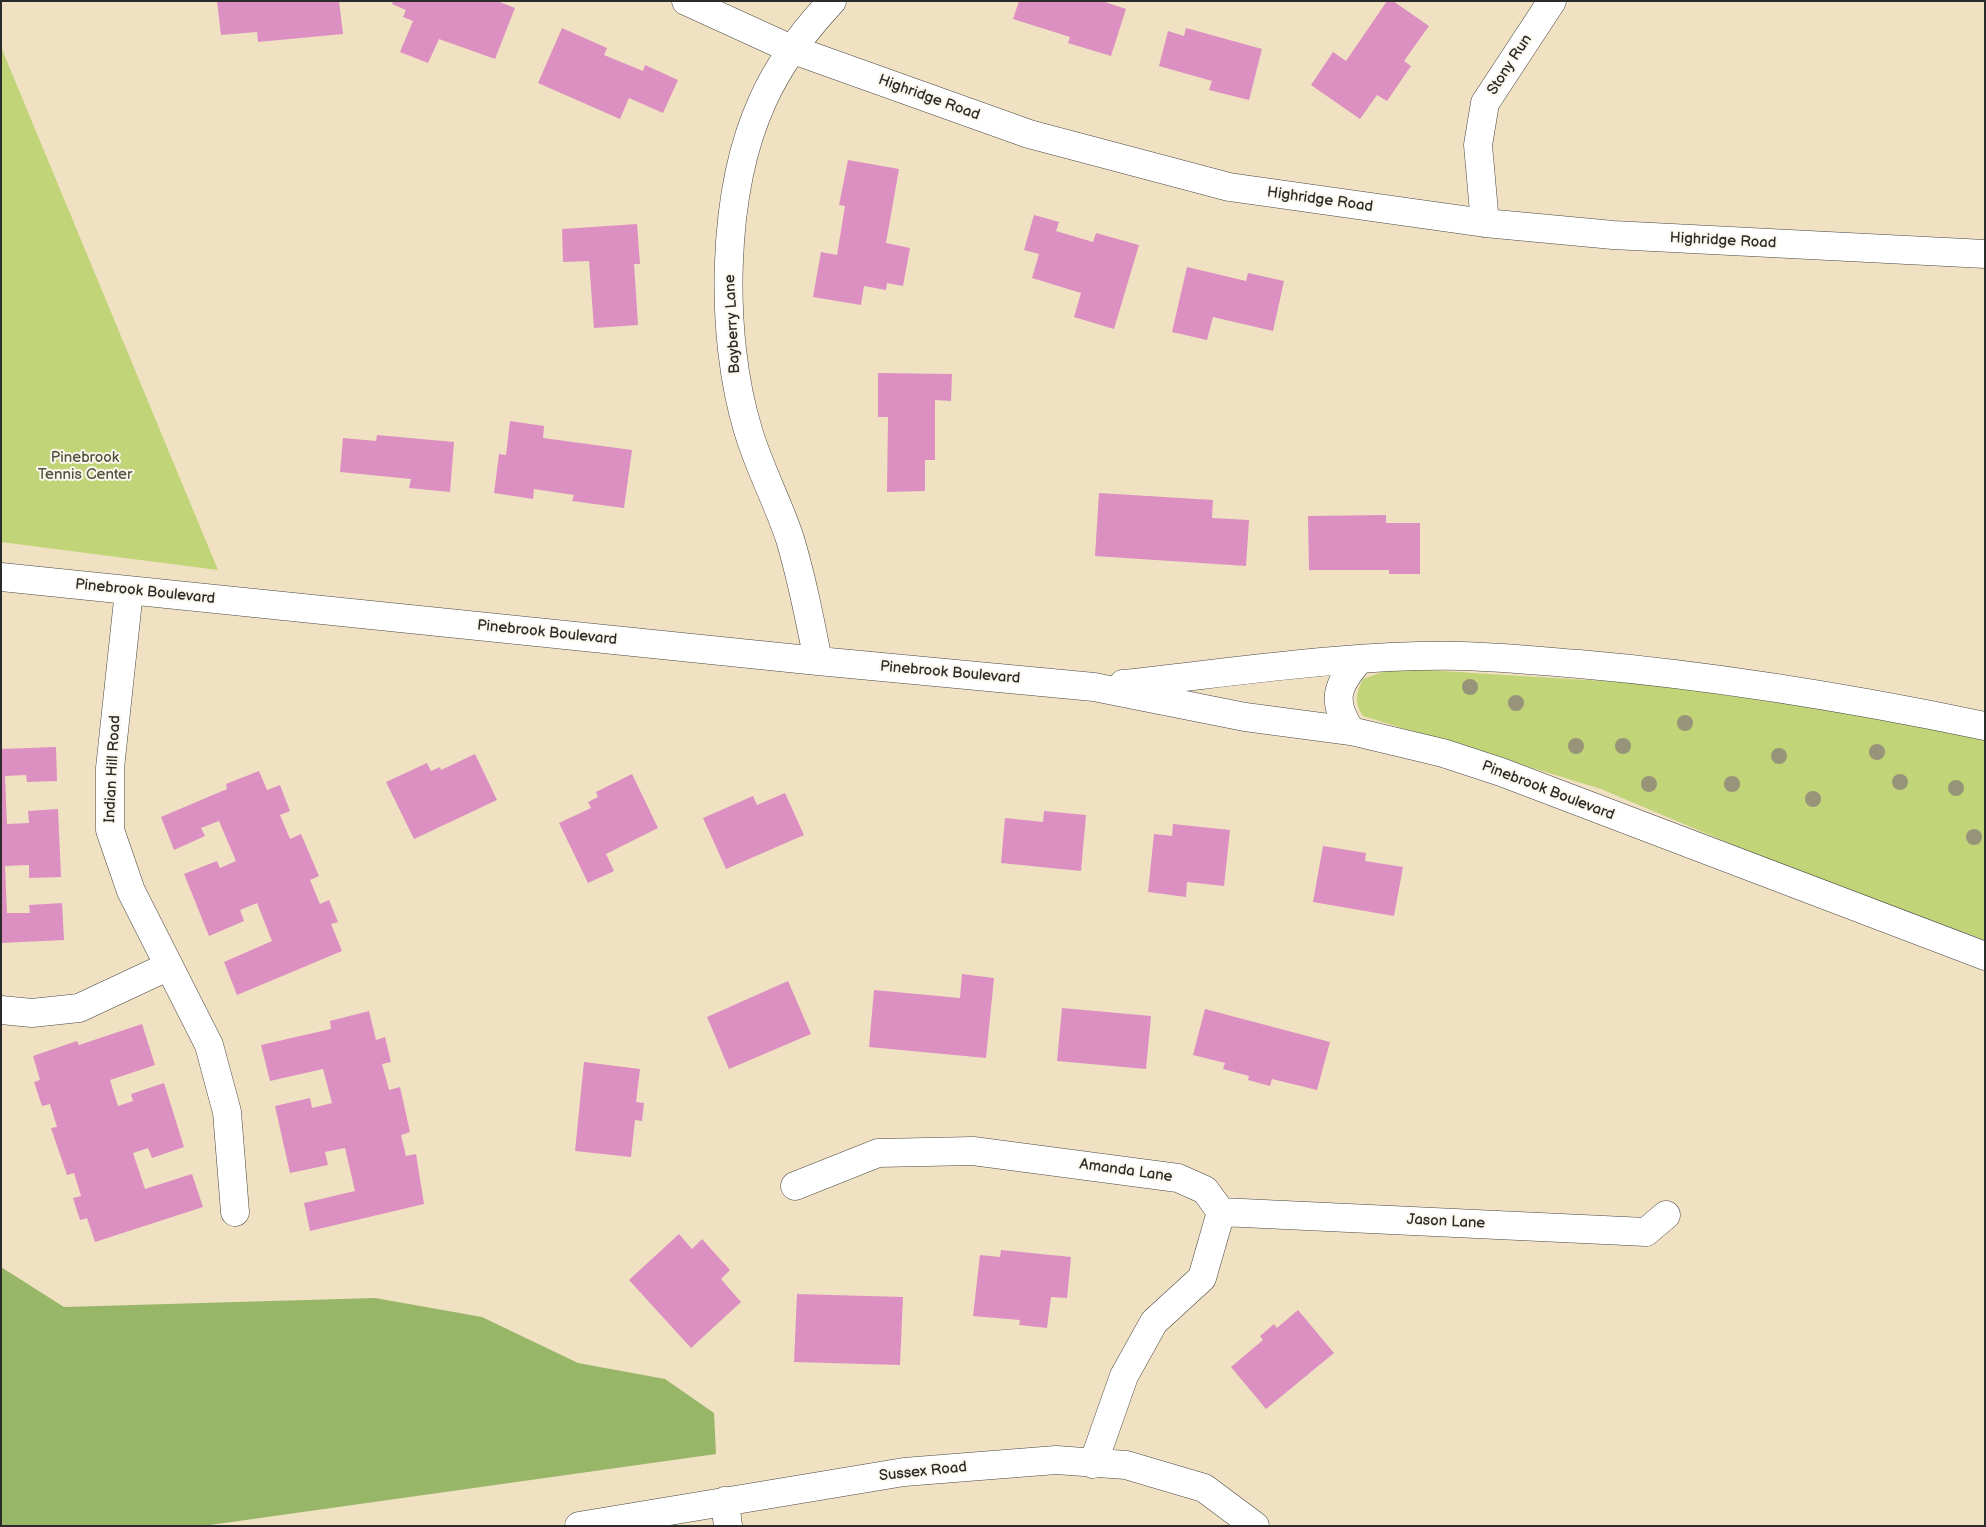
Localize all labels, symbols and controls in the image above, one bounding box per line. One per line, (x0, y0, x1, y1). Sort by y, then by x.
street label: Stony Run (1484, 31, 1536, 99)
street label: Highridge Road (876, 71, 982, 125)
street label: Highridge Road (1266, 184, 1374, 216)
street label: Highridge Road (1669, 229, 1777, 253)
street label: Bayberry Lane (721, 274, 745, 374)
park label: Pinebrook Tennis Center (38, 449, 132, 484)
street label: Pinebrook Boulevard (74, 576, 216, 608)
street label: Pinebrook Boulevard (476, 617, 618, 649)
street label: Pinebrook Boulevard (879, 658, 1021, 688)
street label: Indian Hill Road (101, 715, 125, 823)
street label: Pinebrook Boulevard (1479, 757, 1617, 825)
street label: Amanda Lane (1078, 1156, 1174, 1186)
street label: Jason Lane (1406, 1211, 1486, 1233)
street label: Sussex Road (878, 1458, 968, 1486)

